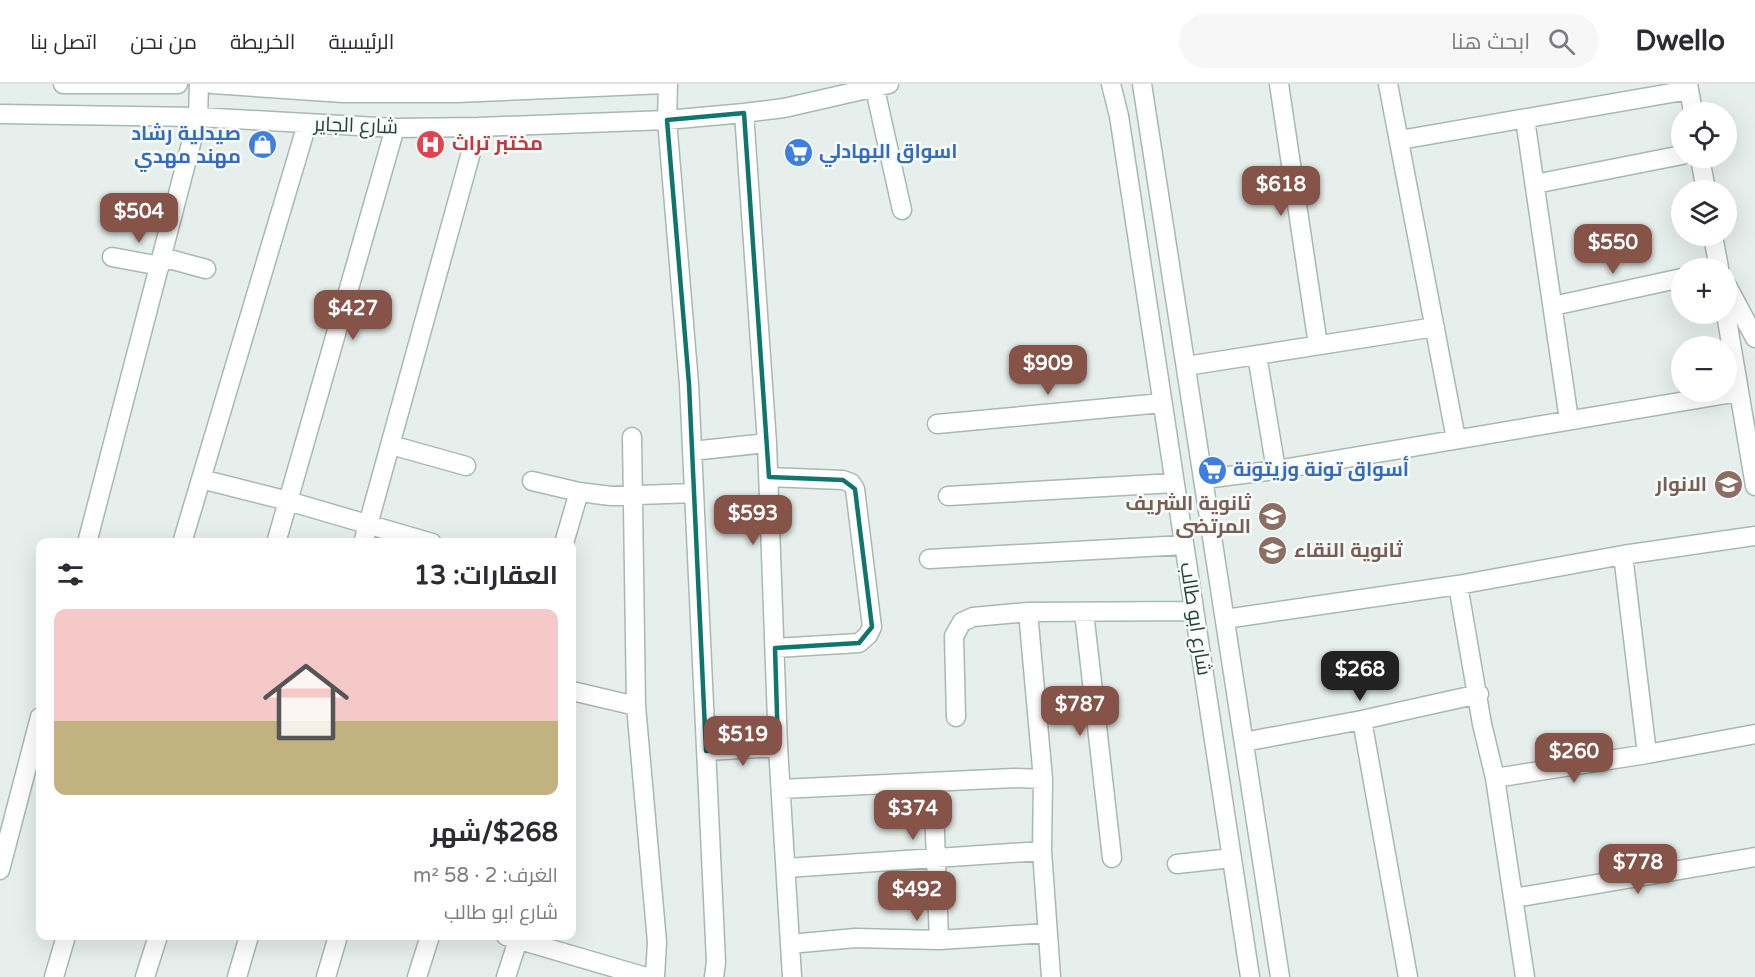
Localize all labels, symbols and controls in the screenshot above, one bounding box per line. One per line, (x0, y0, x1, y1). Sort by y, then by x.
search box (1179, 14, 1599, 68)
text: Dwello (1635, 24, 1725, 58)
icon: search (1545, 25, 1578, 58)
text: ابحث هنا (1451, 29, 1530, 55)
text: اتصل بنا (30, 30, 97, 55)
text: من نحن (130, 30, 197, 55)
text: الخريطة (230, 30, 295, 55)
text: الرئيسية (328, 30, 394, 55)
map controls (1671, 102, 1737, 402)
button: locate (1671, 102, 1737, 168)
street label: شارع الجاير (313, 113, 398, 140)
place label: صيدلية رشاد مهند مهدي (131, 122, 241, 172)
hospital icon: مختبر تراث (415, 128, 447, 160)
shop icon: صيدلية رشاد مهند مهدي (246, 129, 278, 161)
place label: مختبر تراث (452, 132, 543, 156)
supermarket icon: اسواق البهادلي (782, 136, 814, 168)
place label: اسواق البهادلي (819, 140, 958, 167)
pin: $618 (1245, 166, 1317, 217)
text: $618 (1256, 173, 1306, 197)
button: layers (1671, 180, 1737, 246)
pin: $504 (103, 193, 175, 244)
text: $504 (114, 200, 164, 224)
pin: $550 (1577, 224, 1649, 275)
text: $550 (1588, 231, 1638, 255)
button: + (1671, 258, 1737, 324)
pin: $427 (317, 290, 389, 341)
text: $427 (328, 297, 378, 321)
button: − (1671, 336, 1737, 402)
pin: $909 (1012, 345, 1084, 396)
text: $909 (1023, 352, 1073, 376)
supermarket icon: أسواق تونة وزيتونة (1196, 454, 1228, 486)
place label: أسواق تونة وزيتونة (1233, 455, 1409, 482)
school or university icon: الانوار (1712, 469, 1744, 501)
place label: الانوار (1655, 473, 1707, 497)
place label: ثانوية الشريف المرتضى (1125, 492, 1252, 539)
pin: $593 (717, 495, 789, 546)
school or university icon: ثانوية الشريف المرتضى (1256, 500, 1288, 532)
text: $593 (728, 502, 778, 526)
school or university icon: ثانوية النقاء (1257, 535, 1289, 567)
place label: ثانوية النقاء (1294, 539, 1403, 563)
icon: filters (54, 558, 87, 591)
text: العقارات: 13 (414, 560, 558, 591)
street label: شارع ابو طالب (1173, 561, 1216, 677)
icon: home (252, 648, 360, 756)
pin: $268 (1324, 651, 1396, 702)
text: $268 (1335, 658, 1385, 682)
pin: $787 (1044, 686, 1116, 737)
text: $787 (1055, 693, 1105, 717)
pin: $519 (707, 716, 779, 767)
text: $519 (718, 723, 768, 747)
pin: $260 (1538, 733, 1610, 784)
text: $260 (1549, 740, 1599, 764)
pin: $374 (877, 790, 949, 841)
text: $374 (888, 797, 938, 821)
text: $268/شهر (431, 817, 558, 848)
pin: $778 (1602, 844, 1674, 895)
text: $778 (1613, 851, 1663, 875)
text: الغرف: 2 · 58 m² (413, 864, 558, 888)
pin: $492 (881, 871, 953, 922)
text: $492 (892, 878, 942, 902)
text: شارع ابو طالب (444, 901, 558, 925)

